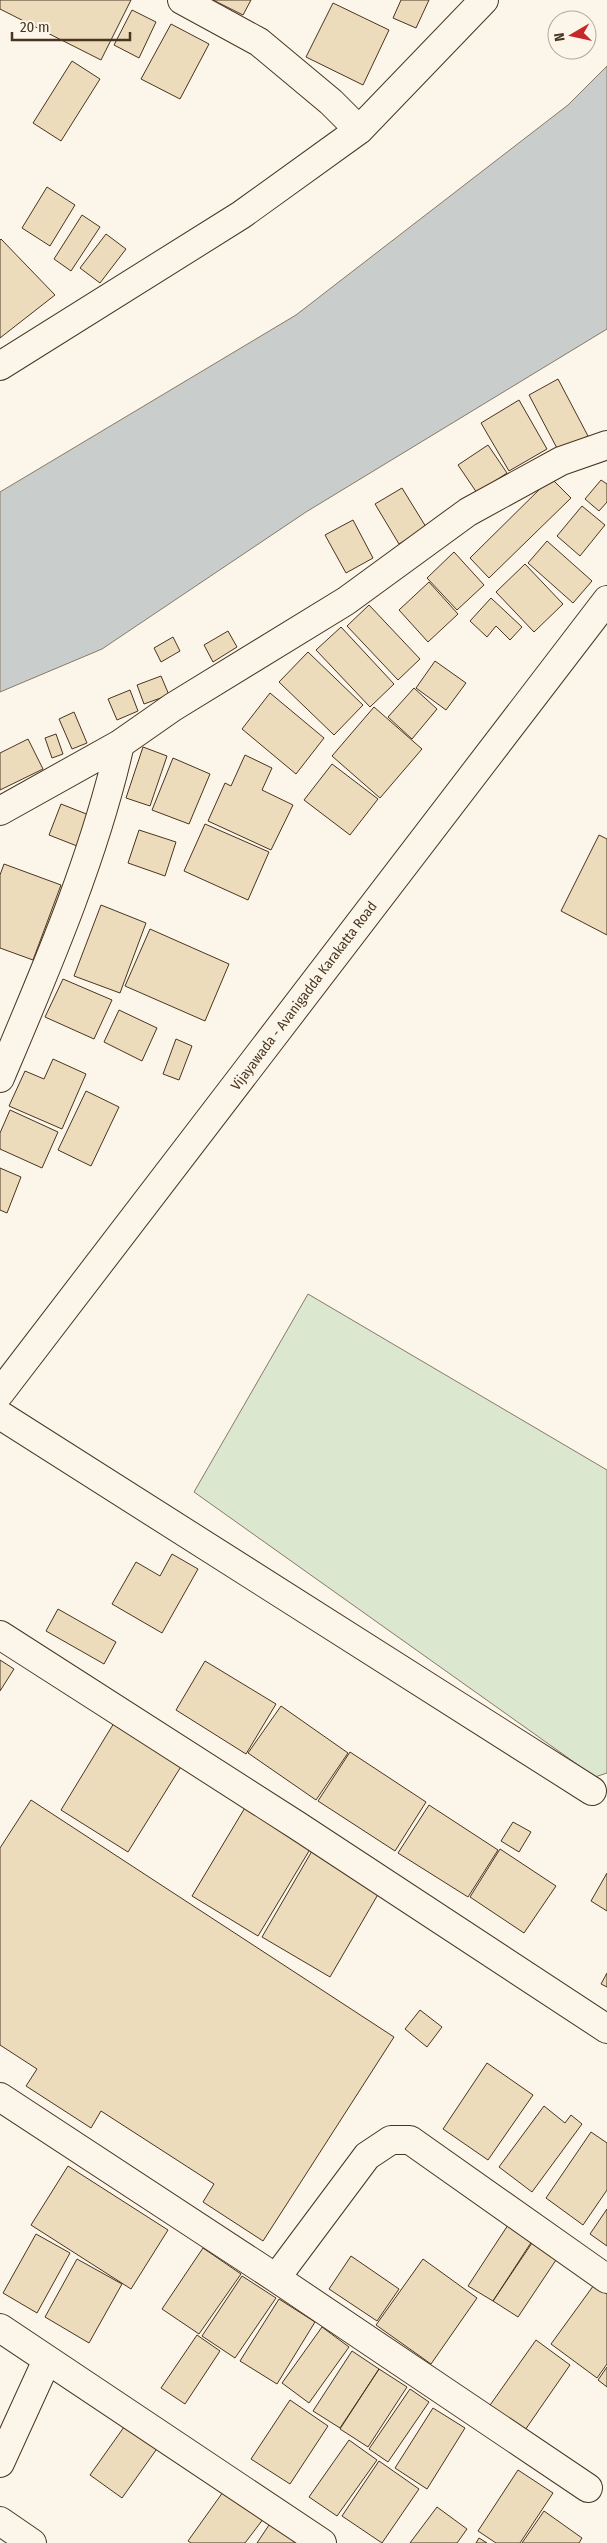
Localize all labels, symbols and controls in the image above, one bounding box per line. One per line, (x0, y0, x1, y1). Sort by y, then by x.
scale bar (12, 10, 130, 42)
north arrow (547, 10, 597, 60)
text: 20 m (20, 18, 50, 36)
text: N (551, 31, 569, 42)
street label: Vijayawada - Avanigadda Karakatta Road (227, 898, 381, 1094)

